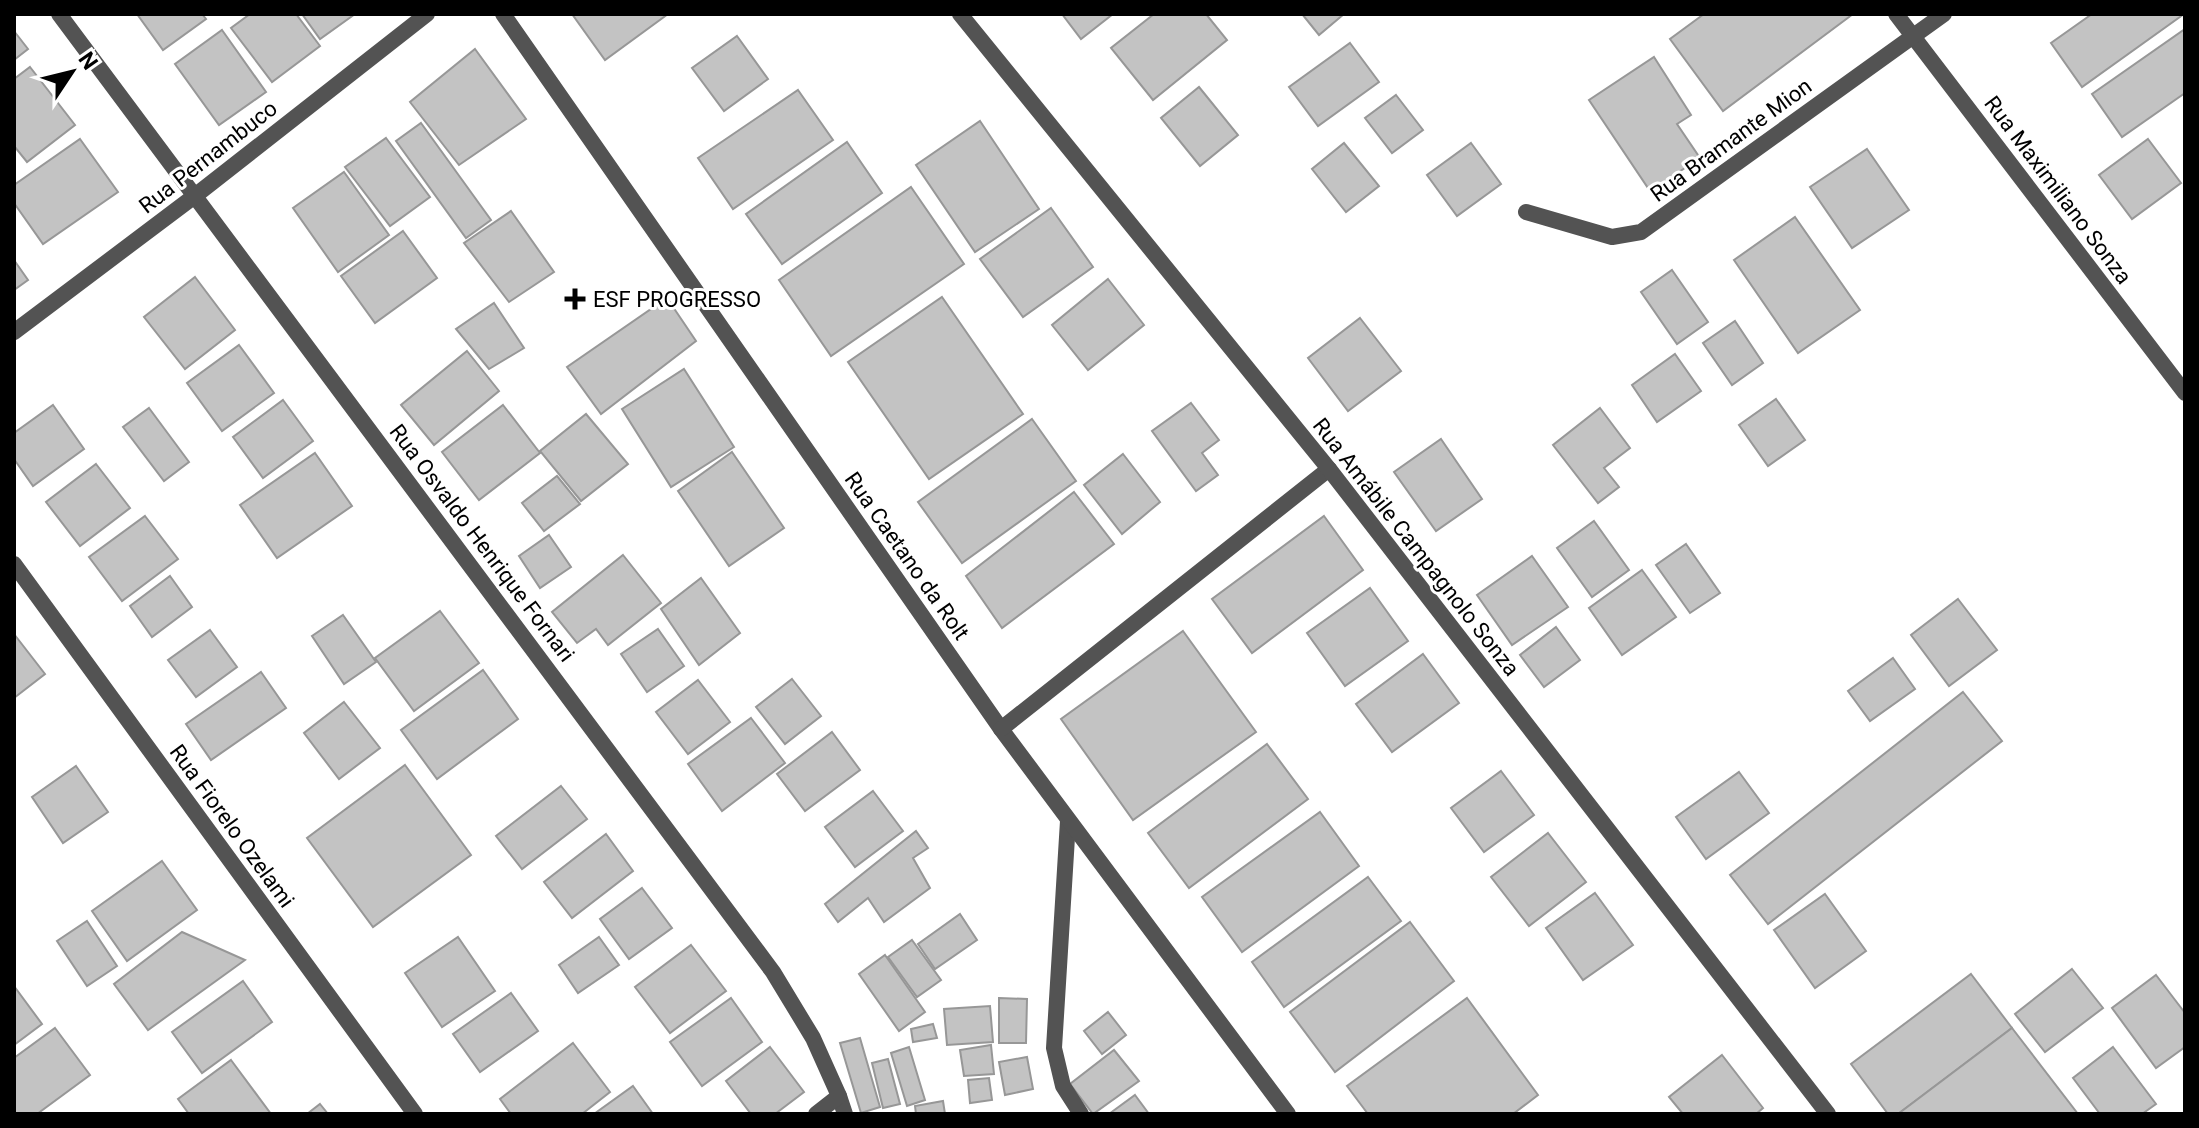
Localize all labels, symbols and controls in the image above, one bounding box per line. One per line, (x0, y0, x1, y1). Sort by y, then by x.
north arrow (32, 32, 112, 112)
text: N (73, 47, 103, 74)
street label: Rua Bramante Mion (1646, 73, 1816, 207)
street label: Rua Maximiliano Sonza (1979, 91, 2137, 289)
street label: Rua Pernambuco (134, 95, 282, 219)
place label: ESF PROGRESSO (593, 287, 761, 312)
marker: ESF PROGRESSO (564, 288, 586, 310)
street label: Rua Amábile Campagnolo Sonza (1308, 413, 1524, 681)
street label: Rua Osvaldo Henrique Fornari (385, 419, 579, 667)
street label: Rua Caetano da Rolt (840, 467, 974, 645)
street label: Rua Fiorelo Ozelami (165, 740, 299, 912)

